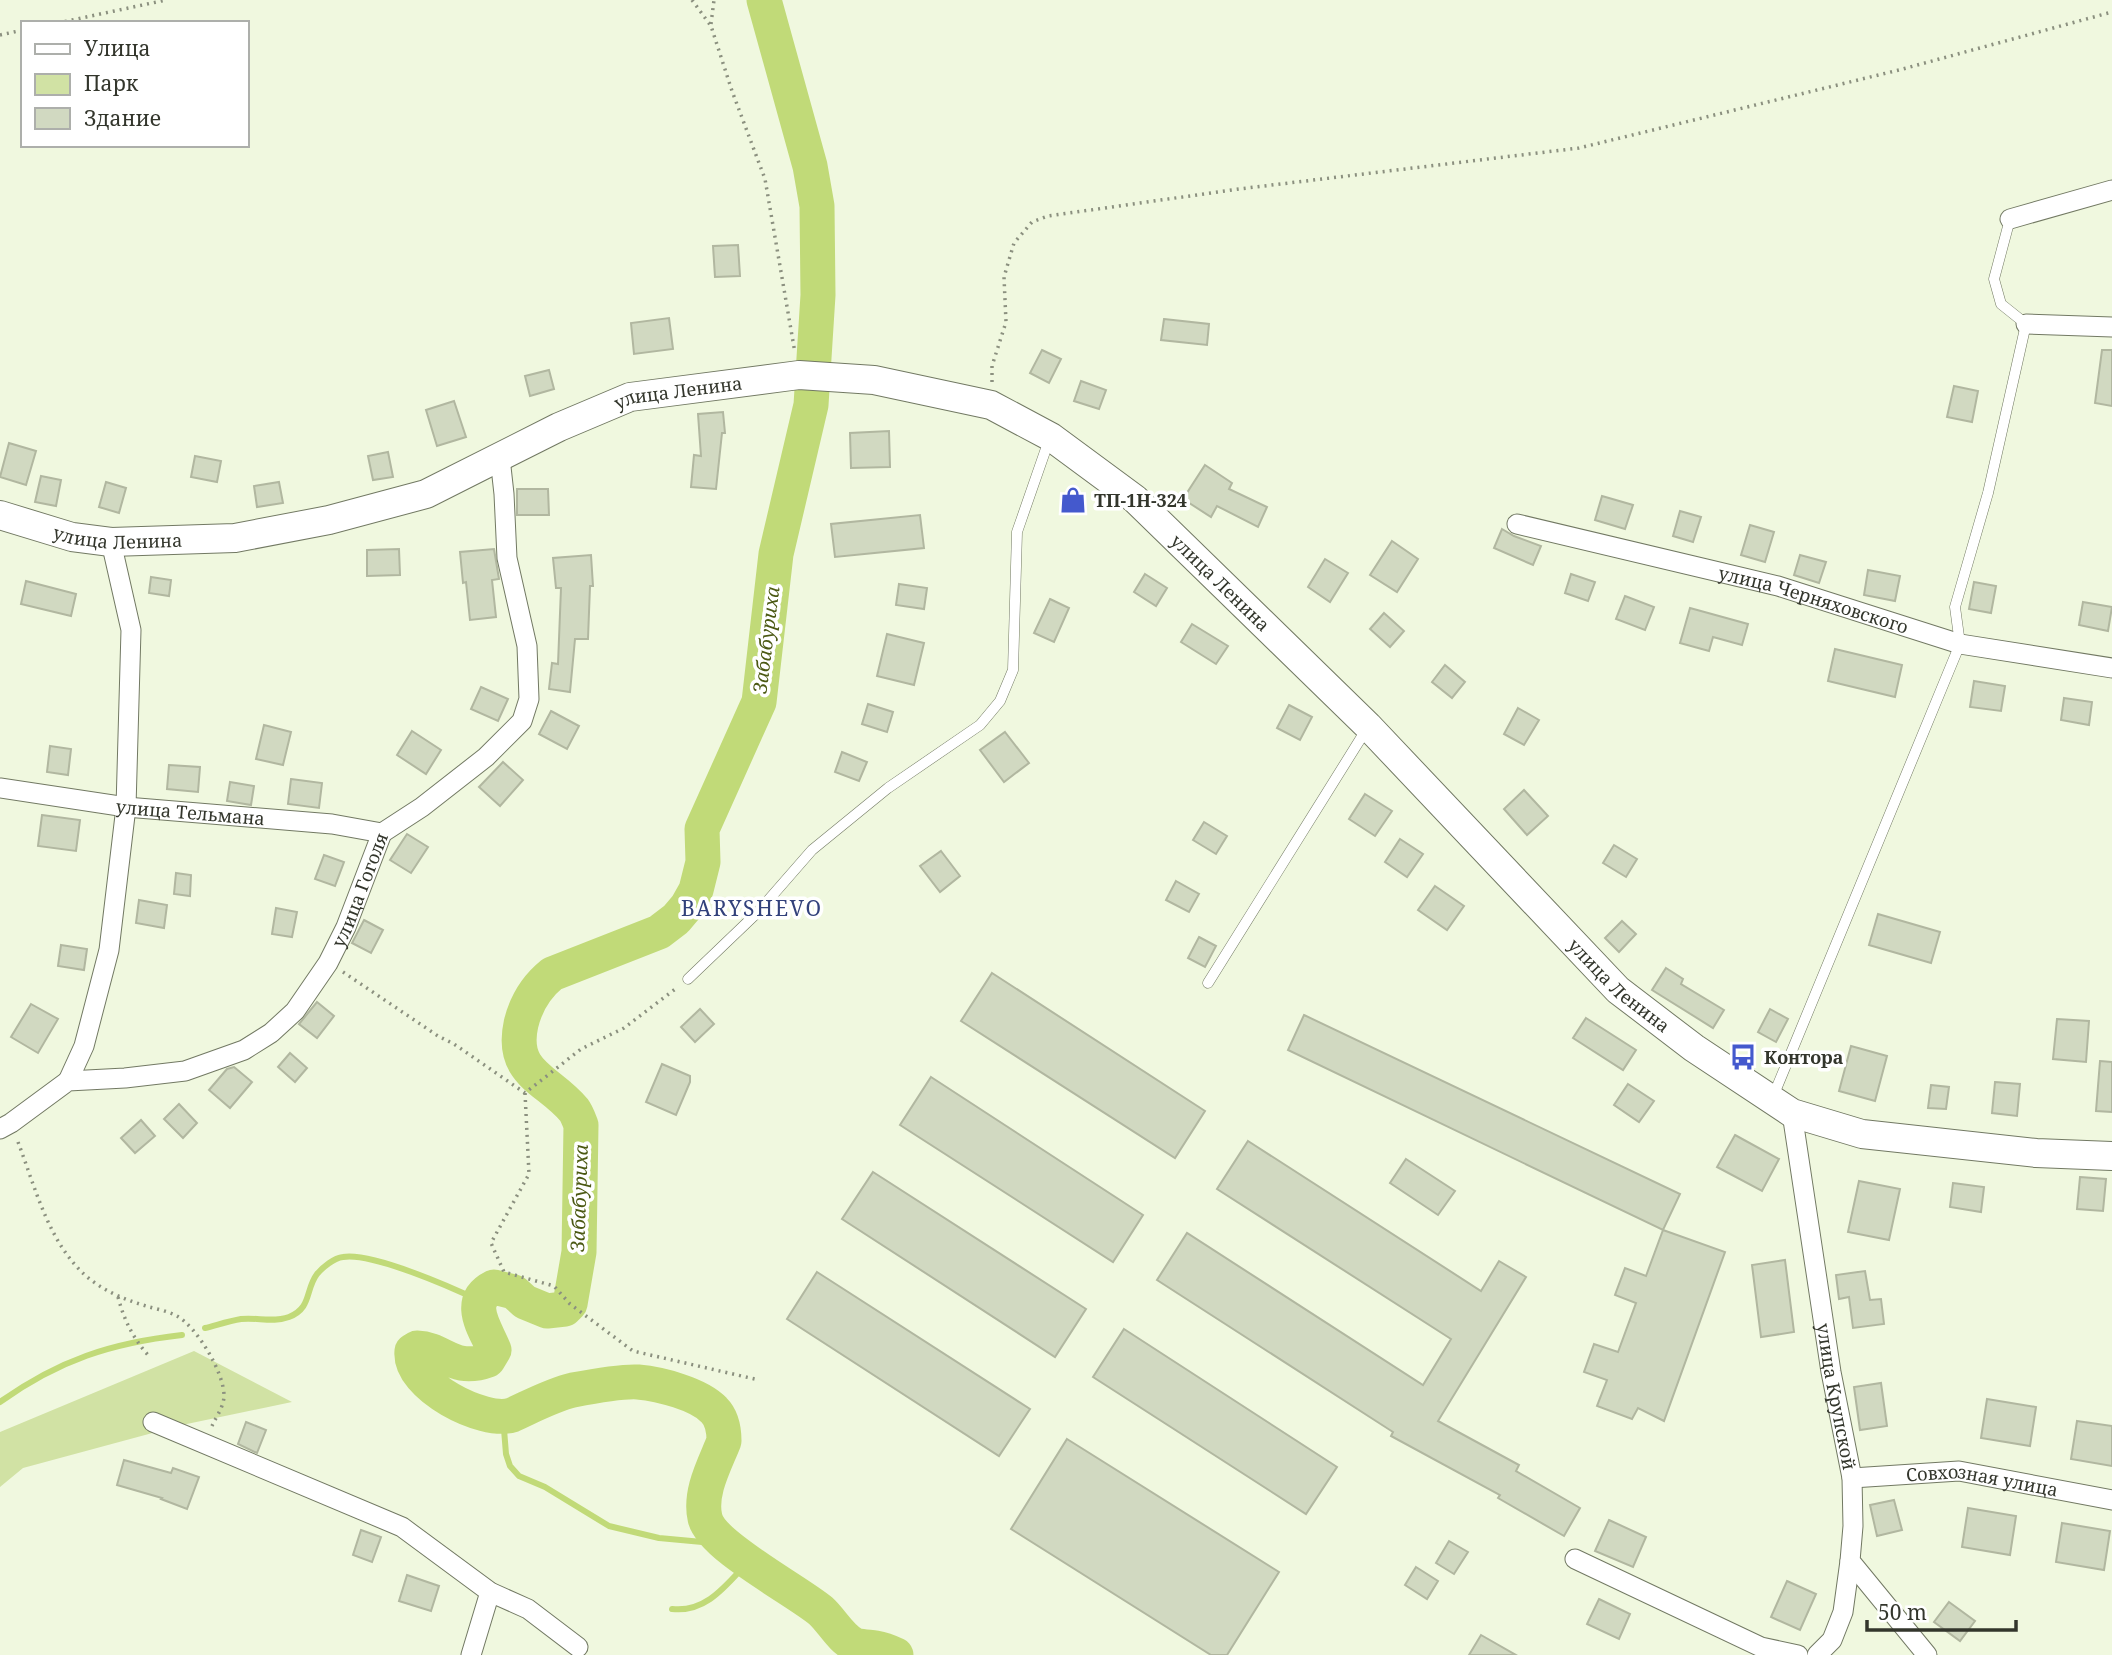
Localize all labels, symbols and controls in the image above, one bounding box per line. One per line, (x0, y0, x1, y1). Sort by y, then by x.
legend (21, 21, 248, 147)
text: Улица (84, 34, 151, 62)
text: Парк (84, 69, 139, 97)
text: Здание (84, 104, 161, 132)
street label: улица Ленина (610, 371, 744, 415)
shop icon: ТП-1Н-324 (1058, 485, 1088, 515)
place label: ТП-1Н-324 (1094, 488, 1187, 512)
street label: улица Ленина (50, 520, 183, 554)
street label: улица Ленина (1166, 529, 1275, 636)
street label: улица Черняховского (1716, 560, 1911, 639)
water label: Забабуриха (747, 585, 786, 695)
street label: улица Тельмана (114, 794, 266, 830)
street label: улица Гоголя (326, 829, 393, 951)
district label: BARYSHEVO (681, 894, 823, 922)
street label: улица Ленина (1563, 933, 1675, 1037)
bus stop icon: Контора (1728, 1042, 1758, 1072)
place label: Контора (1764, 1045, 1844, 1069)
water label: Забабуриха (564, 1143, 594, 1252)
street label: улица Крупской (1812, 1321, 1862, 1472)
street label: Совхозная улица (1905, 1459, 2060, 1502)
scale bar (1867, 1588, 2016, 1632)
text: 50 m (1878, 1598, 1927, 1626)

